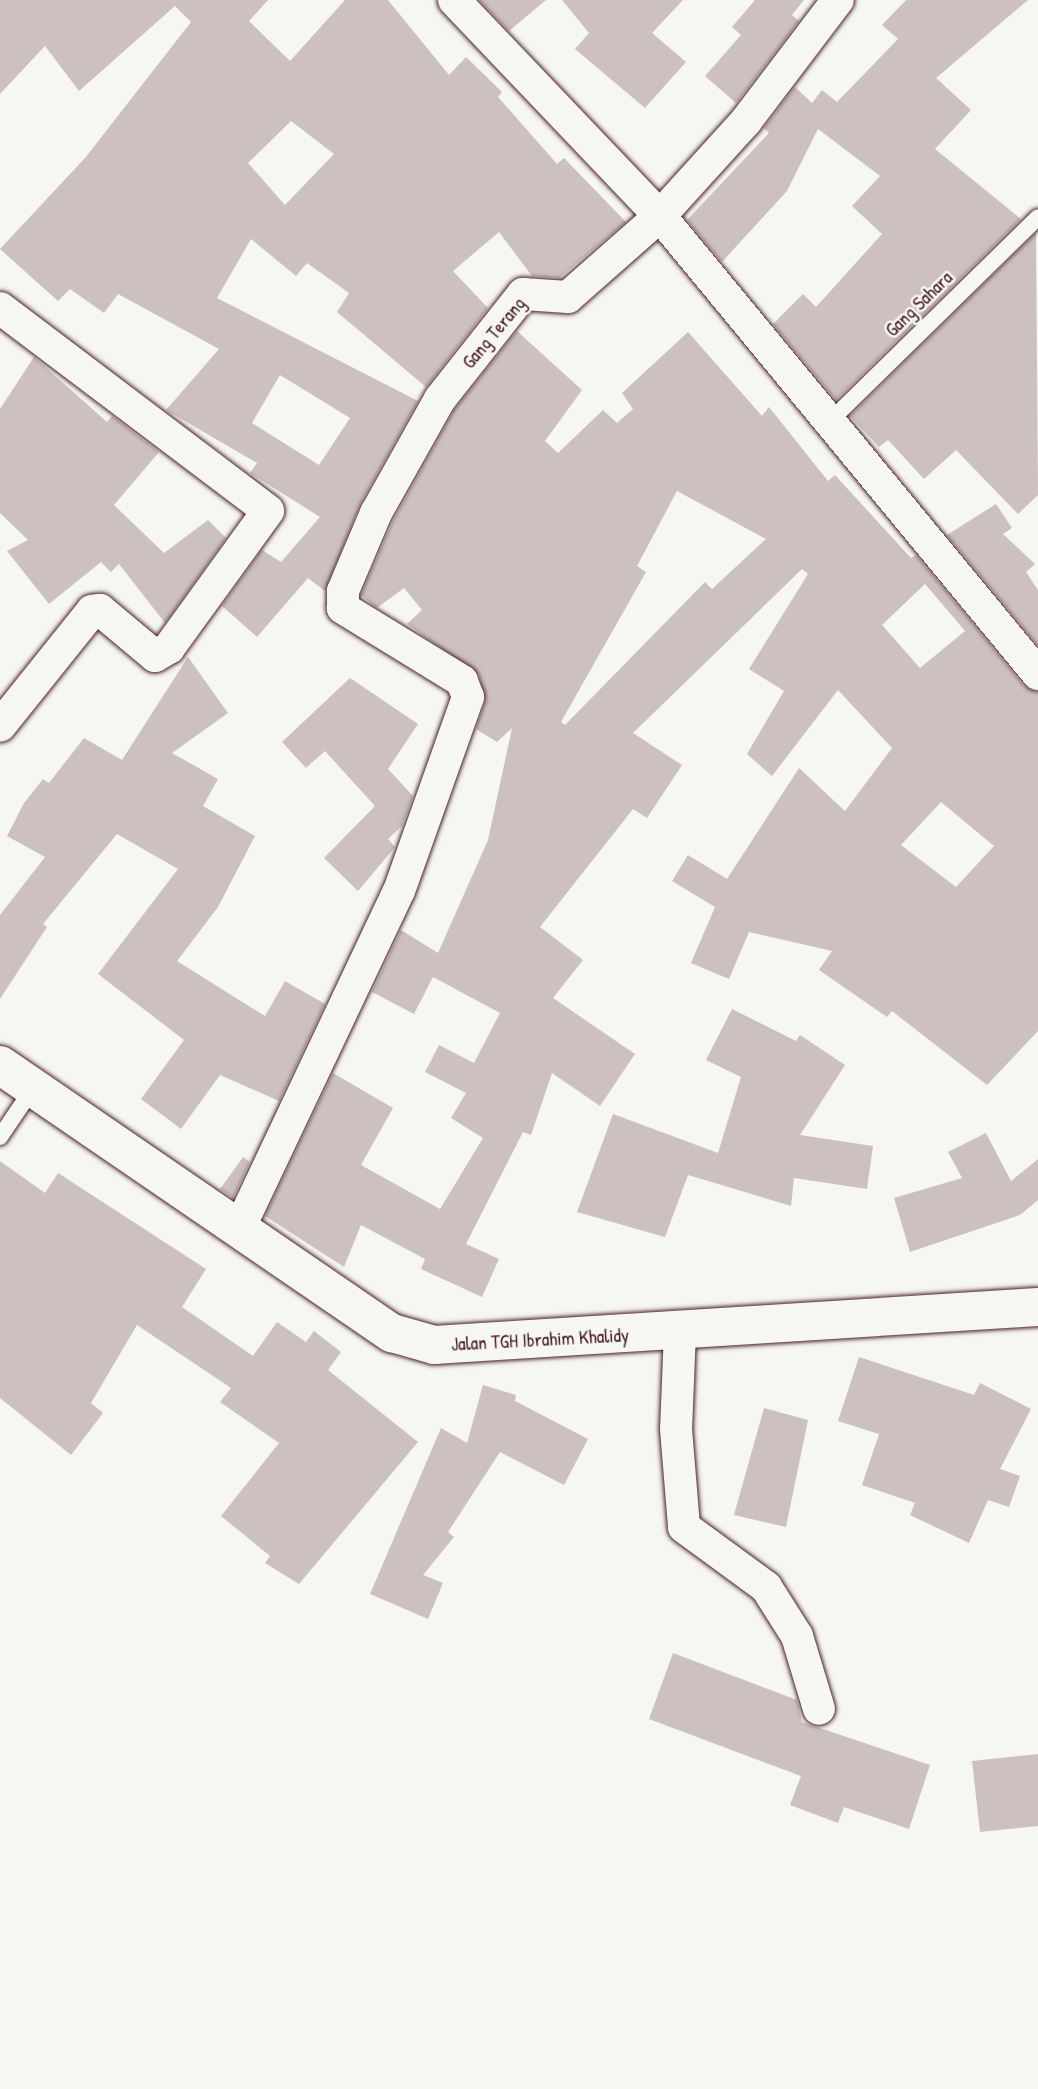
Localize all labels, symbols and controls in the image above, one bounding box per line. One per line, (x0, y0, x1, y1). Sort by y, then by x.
street label: Gang Sahara (881, 267, 957, 341)
street label: Gang Terang (458, 293, 530, 373)
street label: Jalan TGH Ibrahim Khalidy (451, 1324, 629, 1356)

